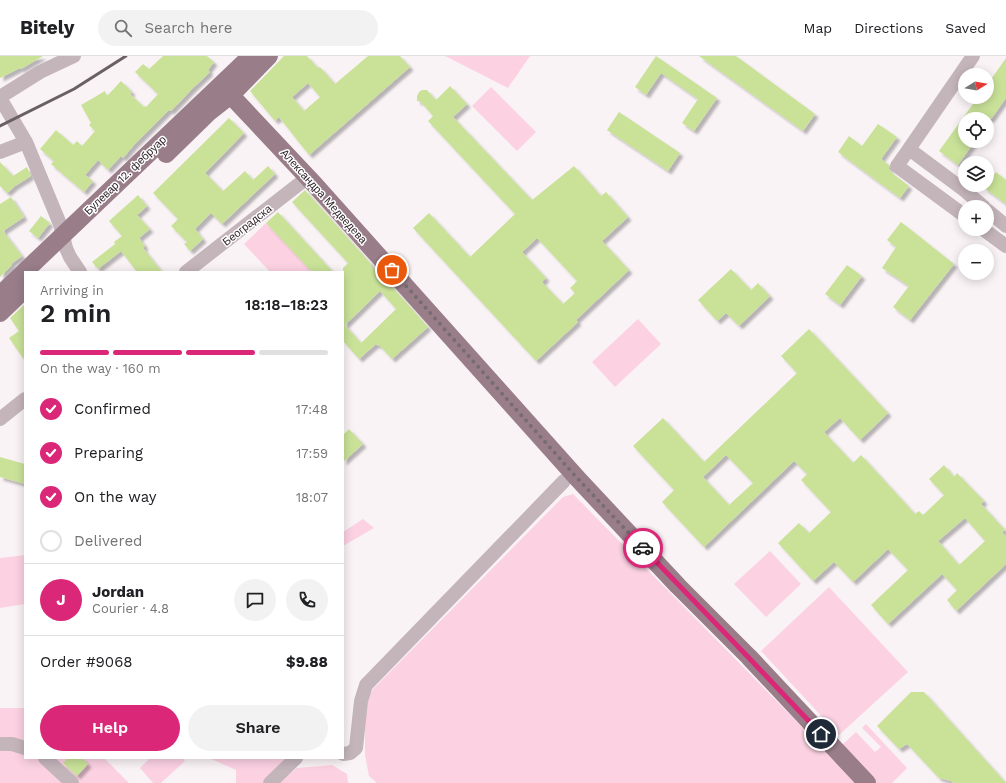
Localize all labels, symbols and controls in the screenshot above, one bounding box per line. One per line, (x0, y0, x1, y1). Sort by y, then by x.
search box (98, 10, 378, 46)
text: Bitely (20, 16, 74, 39)
icon: search (112, 17, 134, 39)
text: Search here (144, 19, 232, 37)
text: Map (804, 20, 832, 36)
text: Directions (854, 20, 923, 36)
text: Saved (945, 20, 986, 36)
north arrow (958, 68, 994, 104)
map controls (958, 68, 994, 280)
button: locate (958, 112, 994, 148)
street label: Булевар 12. фебруар (82, 133, 169, 218)
street label: Александра Медведева (278, 146, 370, 247)
button: layers (958, 156, 994, 192)
button: + (958, 200, 994, 236)
street label: Београдска (220, 202, 275, 249)
button: − (958, 244, 994, 280)
pin (375, 253, 409, 287)
icon: bag (381, 259, 403, 281)
text: Arriving in (40, 283, 104, 298)
text: 18:18–18:23 (245, 296, 328, 314)
text: 2 min (40, 298, 111, 328)
text: On the way · 160 m (40, 361, 161, 376)
icon: check (40, 398, 62, 420)
text: Confirmed (74, 400, 151, 418)
text: 17:48 (296, 402, 328, 417)
icon: check (40, 442, 62, 464)
text: Preparing (74, 444, 143, 462)
text: 17:59 (296, 446, 328, 461)
icon: check (40, 486, 62, 508)
text: On the way (74, 488, 156, 506)
text: 18:07 (296, 490, 328, 505)
courier (623, 528, 663, 568)
text: Delivered (74, 532, 142, 550)
icon: car (632, 537, 654, 559)
button: chat (234, 579, 276, 621)
button: phone (286, 579, 328, 621)
text: Jordan (92, 583, 144, 601)
text: J (56, 591, 66, 609)
text: Courier · 4.8 (92, 601, 169, 616)
text: Order #9068 (40, 653, 133, 671)
text: $9.88 (286, 653, 328, 671)
button: Help (40, 705, 180, 751)
button: Share (188, 705, 328, 751)
pin (804, 717, 838, 751)
icon: home (810, 723, 832, 745)

